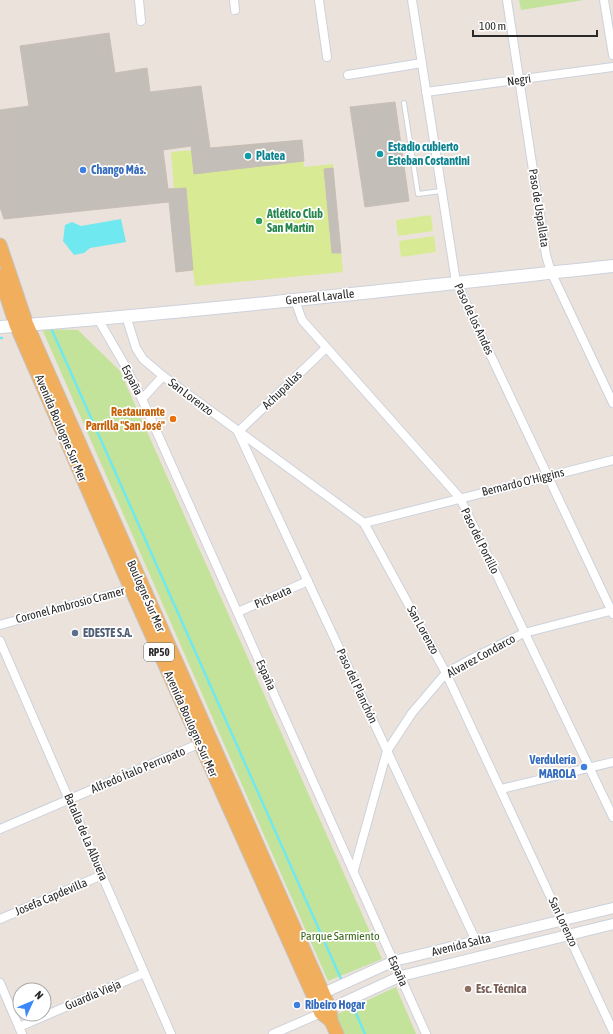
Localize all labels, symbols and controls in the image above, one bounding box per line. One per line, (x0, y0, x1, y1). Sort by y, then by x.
scale bar (473, 12, 597, 38)
text: 100 m (479, 19, 506, 33)
street label: Negri (506, 71, 532, 89)
place label: Estadio cubierto Esteban Costantini (388, 140, 470, 168)
place label: Platea (256, 149, 285, 163)
marker: Estadio cubierto Esteban Costantini (375, 149, 385, 159)
marker: Platea (243, 151, 253, 161)
place label: Chango Más. (91, 163, 146, 177)
marker: Chango Más. (78, 165, 88, 175)
street label: Paso de Uspallata (526, 168, 552, 248)
place label: Atlético Club San Martín (266, 207, 323, 235)
marker: Atlético Club San Martín (254, 216, 264, 226)
street label: Paso de los Andes (451, 281, 497, 357)
street label: General Lavalle (285, 286, 355, 308)
street label: España (118, 363, 146, 397)
street label: Achupallas (259, 368, 305, 412)
street label: Avenida Boulogne Sur Mer (32, 373, 90, 484)
street label: San Lorenzo (166, 375, 217, 419)
place label: Restaurante Parrilla "San José" (86, 405, 166, 433)
marker: Restaurante Parrilla "San José" (168, 414, 178, 424)
street label: Bernardo O'Higgins (480, 465, 566, 499)
street label: Paso del Portillo (458, 506, 502, 577)
street label: Boulogne Sur Mer (124, 558, 168, 634)
street label: Picheuta (252, 583, 294, 611)
street label: Coronel Ambrosio Cramer (14, 584, 126, 626)
street label: San Lorenzo (404, 603, 442, 657)
place label: EDESTE S.A. (83, 626, 132, 640)
marker: EDESTE S.A. (70, 628, 80, 638)
street label: Alvarez Condarco (444, 631, 518, 681)
road number: RP50 (144, 643, 174, 661)
street label: Paso del Planchón (334, 646, 380, 726)
street label: España (253, 658, 279, 692)
street label: Avenida Boulogne Sur Mer (161, 669, 221, 780)
street label: Alfredo Ítalo Perrupato (89, 744, 188, 796)
place label: Verdulería MAROLA (529, 753, 576, 781)
marker: Verdulería MAROLA (579, 762, 589, 772)
street label: Batalla de La Albuera (61, 791, 111, 883)
street label: Josefa Capdevilla (13, 876, 89, 918)
street label: San Lorenzo (545, 895, 581, 949)
park label: Parque Sarmiento (300, 929, 380, 943)
street label: Avenida Salta (430, 931, 492, 959)
street label: España (385, 954, 411, 988)
street label: Guardia Vieja (63, 977, 123, 1013)
north arrow (12, 982, 52, 1022)
place label: Esc. Técnica (476, 982, 527, 996)
marker: Esc. Técnica (463, 984, 473, 994)
text: N (33, 989, 46, 1002)
place label: Ribeiro Hogar (305, 998, 366, 1012)
marker: Ribeiro Hogar (292, 1000, 302, 1010)

